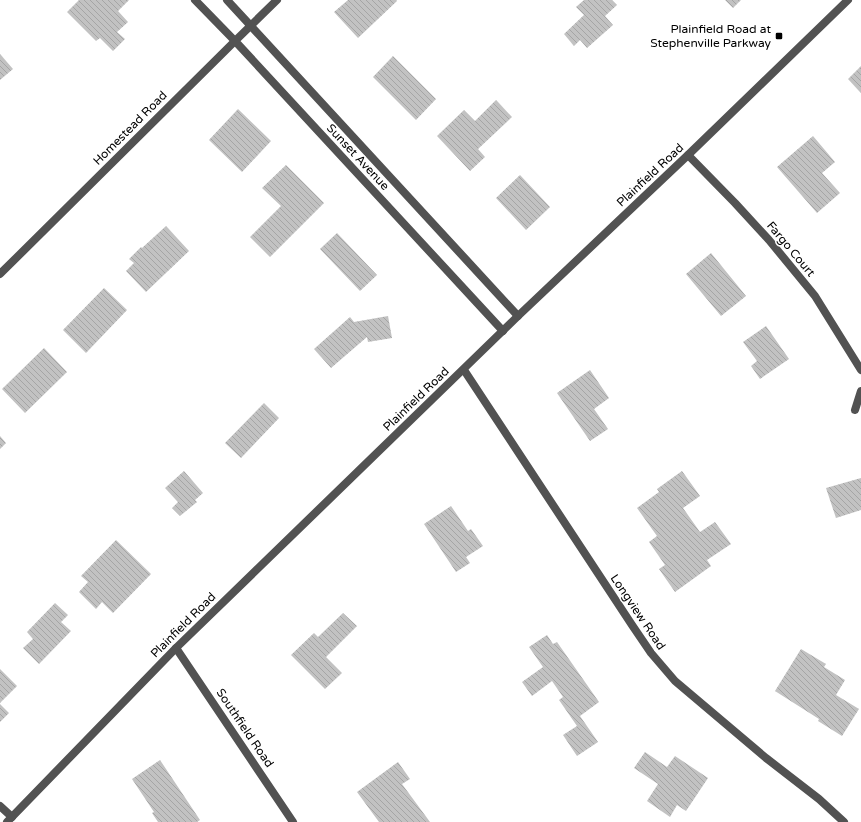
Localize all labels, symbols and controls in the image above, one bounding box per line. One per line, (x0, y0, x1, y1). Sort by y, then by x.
place label: Plainfield Road at Stephenville Parkway (650, 22, 772, 50)
marker: Plainfield Road at Stephenville Parkway (774, 31, 784, 41)
street label: Homestead Road (90, 88, 170, 168)
street label: Sunset Avenue (324, 121, 392, 193)
street label: Plainfield Road (614, 141, 686, 209)
street label: Fargo Court (764, 219, 818, 280)
street label: Plainfield Road (380, 364, 452, 434)
street label: Longview Road (608, 572, 668, 652)
street label: Plainfield Road (148, 590, 218, 660)
street label: Southfield Road (213, 686, 277, 770)

